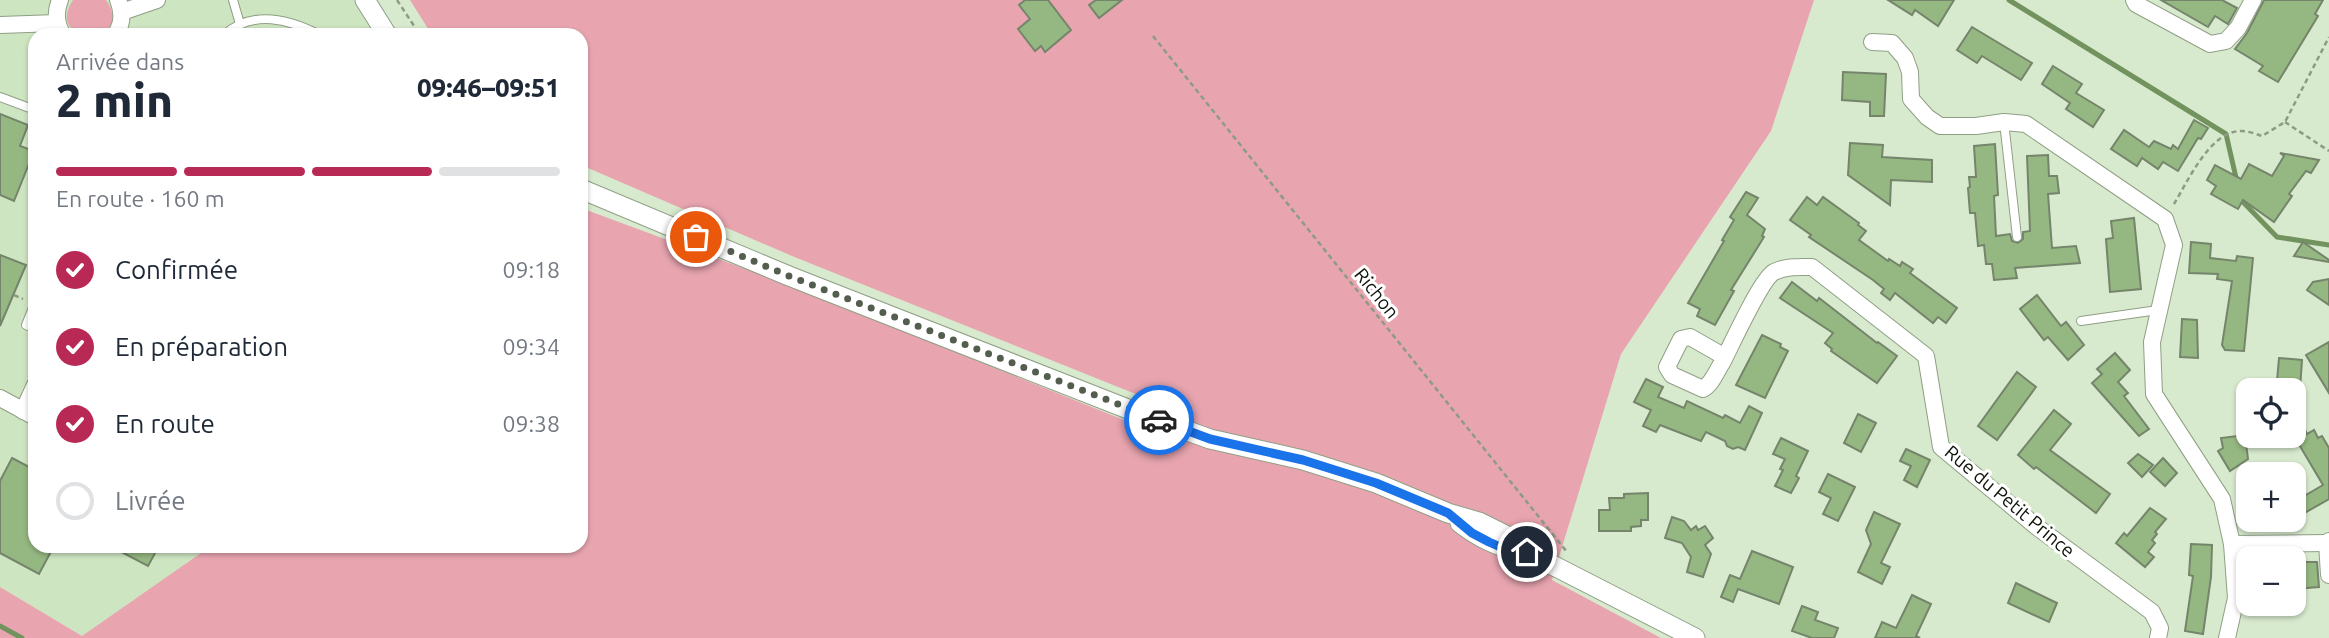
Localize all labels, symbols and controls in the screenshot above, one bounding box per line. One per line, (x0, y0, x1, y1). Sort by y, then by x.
text: Arrivée dans (56, 49, 184, 74)
text: 09:46–09:51 (417, 73, 560, 102)
text: 2 min (56, 74, 173, 126)
text: En route · 160 m (56, 186, 225, 211)
pin (666, 207, 726, 267)
icon: bag (677, 218, 715, 256)
icon: check (56, 251, 94, 289)
text: Confirmée (115, 255, 238, 284)
text: 09:18 (502, 257, 560, 282)
street label: Richon (1350, 263, 1404, 323)
icon: check (56, 328, 94, 366)
text: En préparation (115, 332, 288, 361)
text: 09:34 (502, 334, 560, 359)
map controls (2236, 378, 2306, 616)
button: locate (2236, 378, 2306, 448)
courier (1124, 385, 1194, 455)
icon: car (1140, 401, 1178, 439)
icon: check (56, 405, 94, 443)
text: En route (115, 409, 215, 438)
text: 09:38 (502, 411, 560, 436)
street label: Rue du Petit Prince (1941, 440, 2079, 562)
button: + (2236, 462, 2306, 532)
text: Livrée (115, 486, 186, 515)
pin (1497, 522, 1557, 582)
icon: home (1508, 533, 1546, 571)
button: − (2236, 546, 2306, 616)

